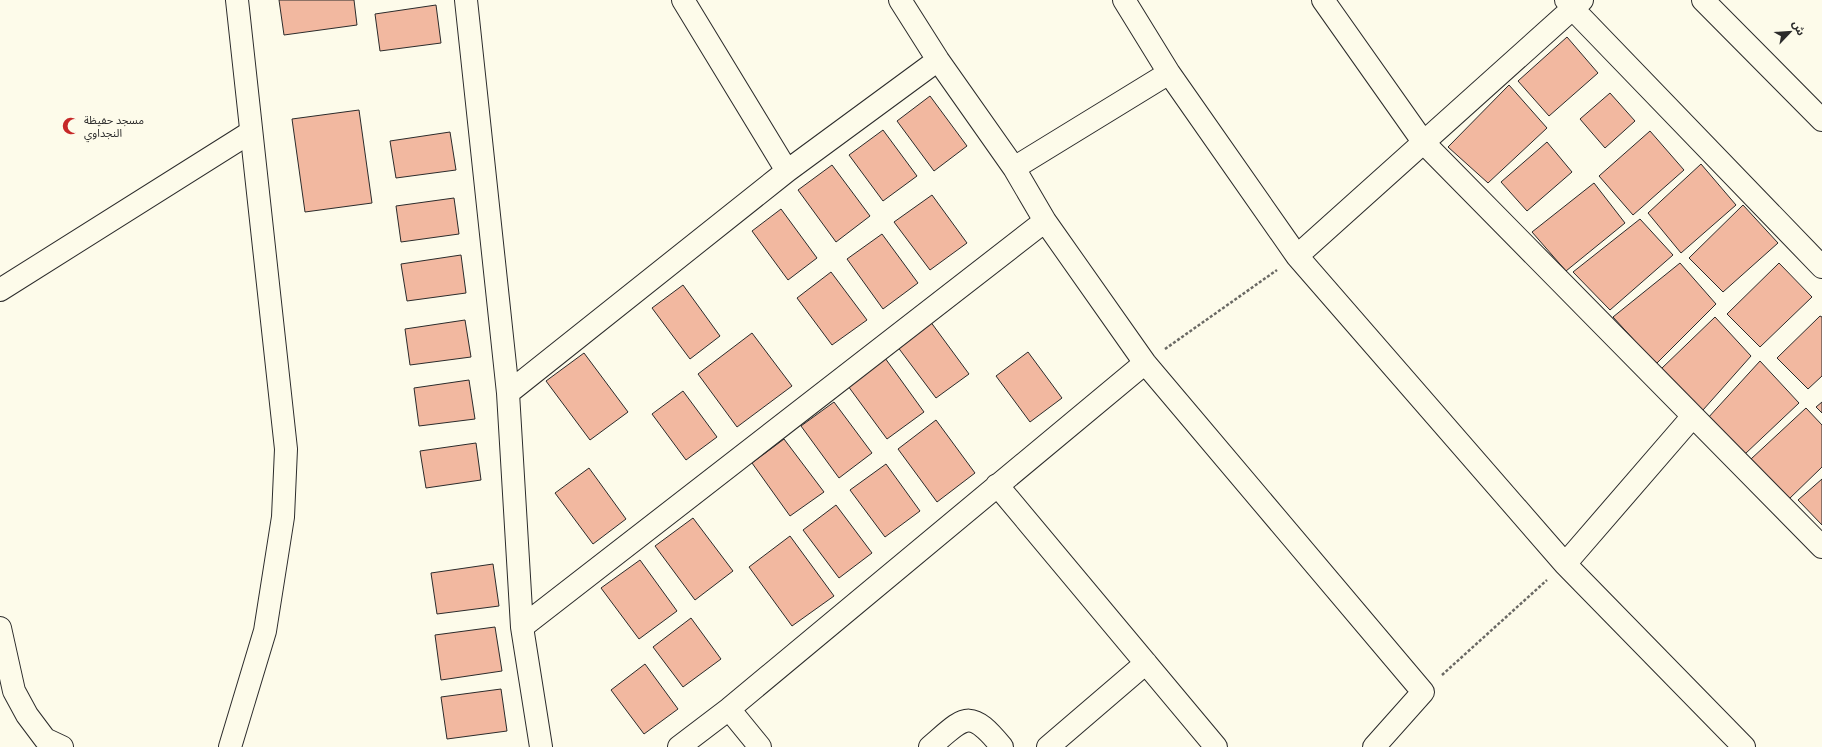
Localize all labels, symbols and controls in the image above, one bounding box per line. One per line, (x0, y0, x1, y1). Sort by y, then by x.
north arrow (1770, 12, 1810, 52)
text: ش (1790, 18, 1809, 38)
place label: مسجد حفيظة النجداوي (84, 113, 144, 143)
mosque icon: مسجد حفيظة النجداوي (61, 116, 81, 136)

